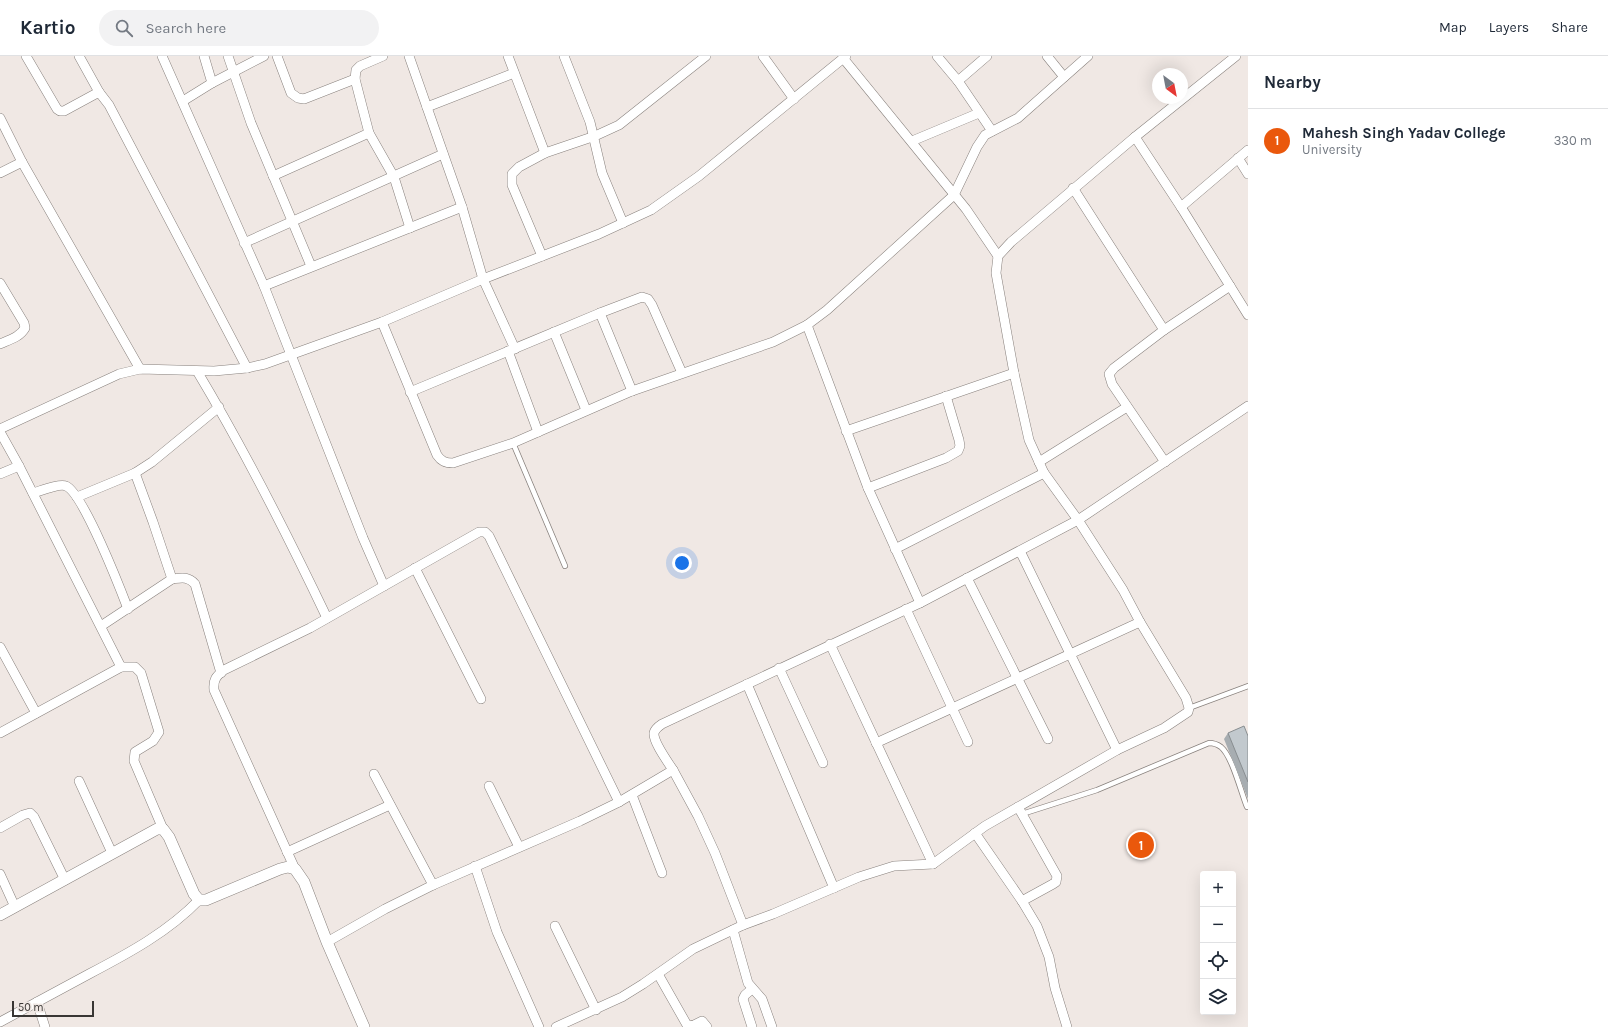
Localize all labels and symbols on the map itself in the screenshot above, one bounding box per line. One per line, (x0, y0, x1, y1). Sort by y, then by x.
north arrow (1152, 68, 1188, 104)
your location (672, 553, 692, 573)
pin: 1 (1128, 830, 1154, 860)
scale bar (12, 999, 94, 1018)

